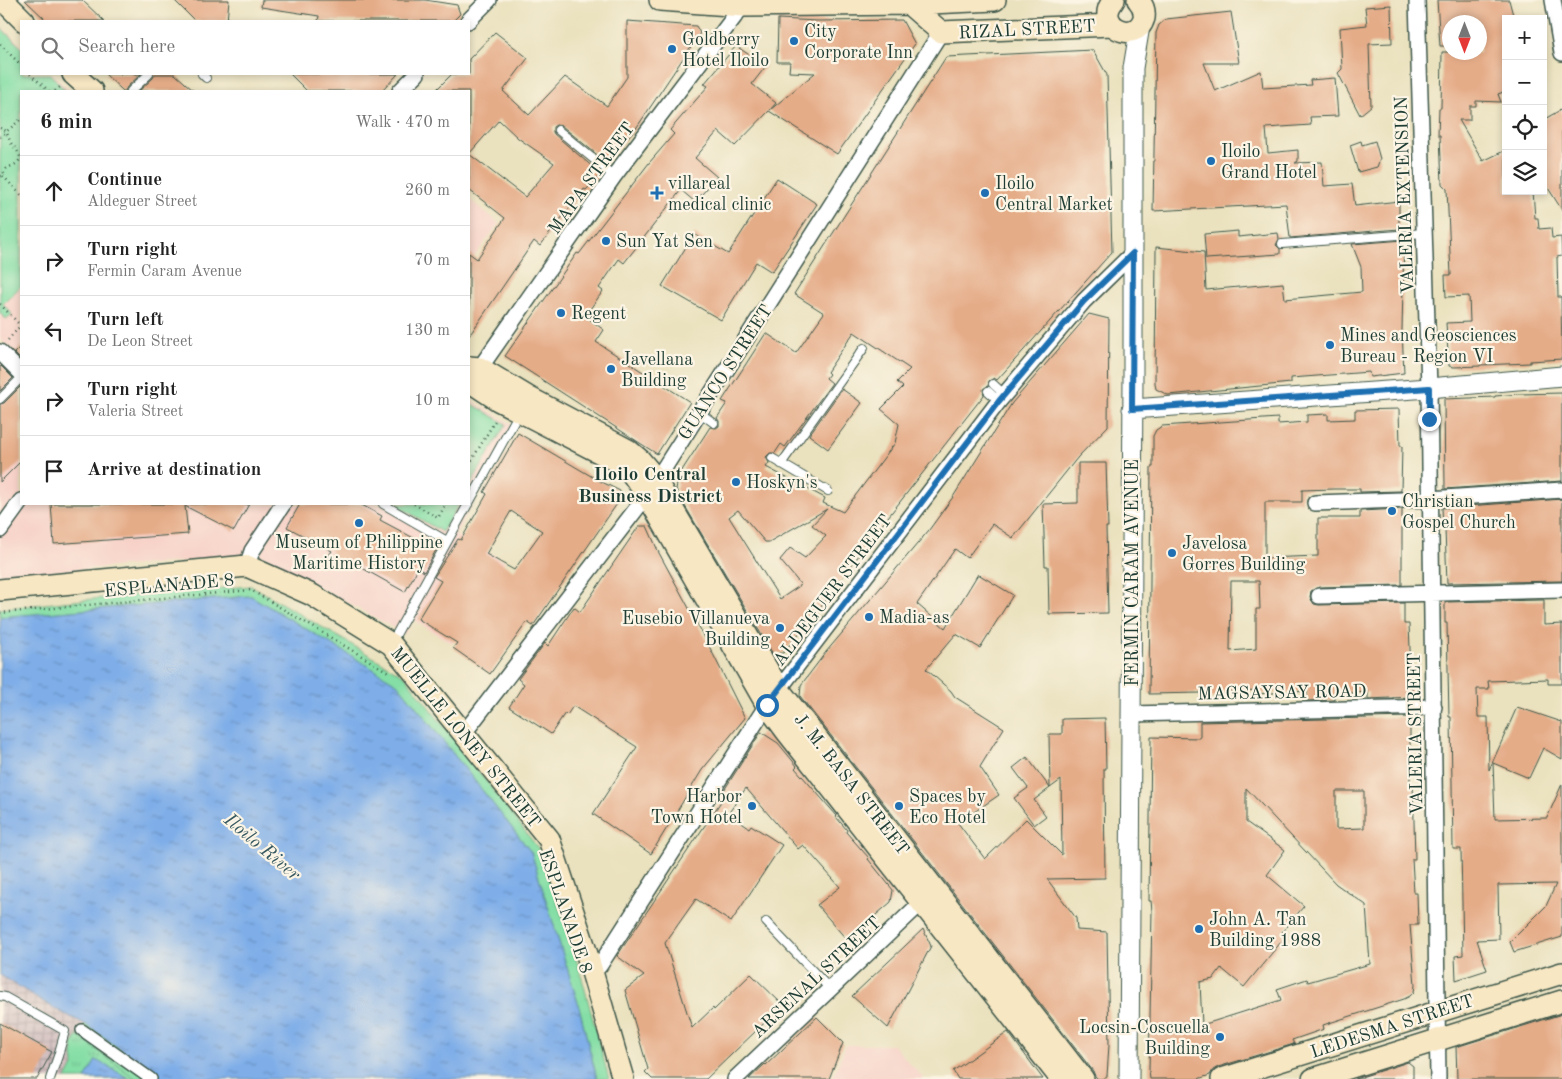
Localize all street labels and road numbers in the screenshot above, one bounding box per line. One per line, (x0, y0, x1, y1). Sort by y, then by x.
street label: RIZAL STREET (958, 17, 1096, 43)
street label: VALERIA EXTENSION (1393, 96, 1417, 294)
street label: MAPA STREET (545, 119, 638, 238)
street label: GUANCO STREET (675, 302, 776, 443)
street label: FERMIN CARAM AVENUE (1124, 459, 1142, 687)
street label: ALDEGUER STREET (770, 512, 895, 670)
street label: ESPLANADE 8 (103, 571, 235, 601)
street label: MUELLE LONEY STREET (387, 644, 544, 831)
street label: VALERIA STREET (1406, 652, 1426, 816)
street label: MAGSAYSAY ROAD (1197, 683, 1367, 703)
street label: J. M. BASA STREET (790, 710, 912, 859)
street label: ESPLANADE 8 (535, 847, 595, 976)
street label: ARSENAL STREET (749, 914, 885, 1042)
street label: LEDESMA STREET (1308, 992, 1476, 1062)

